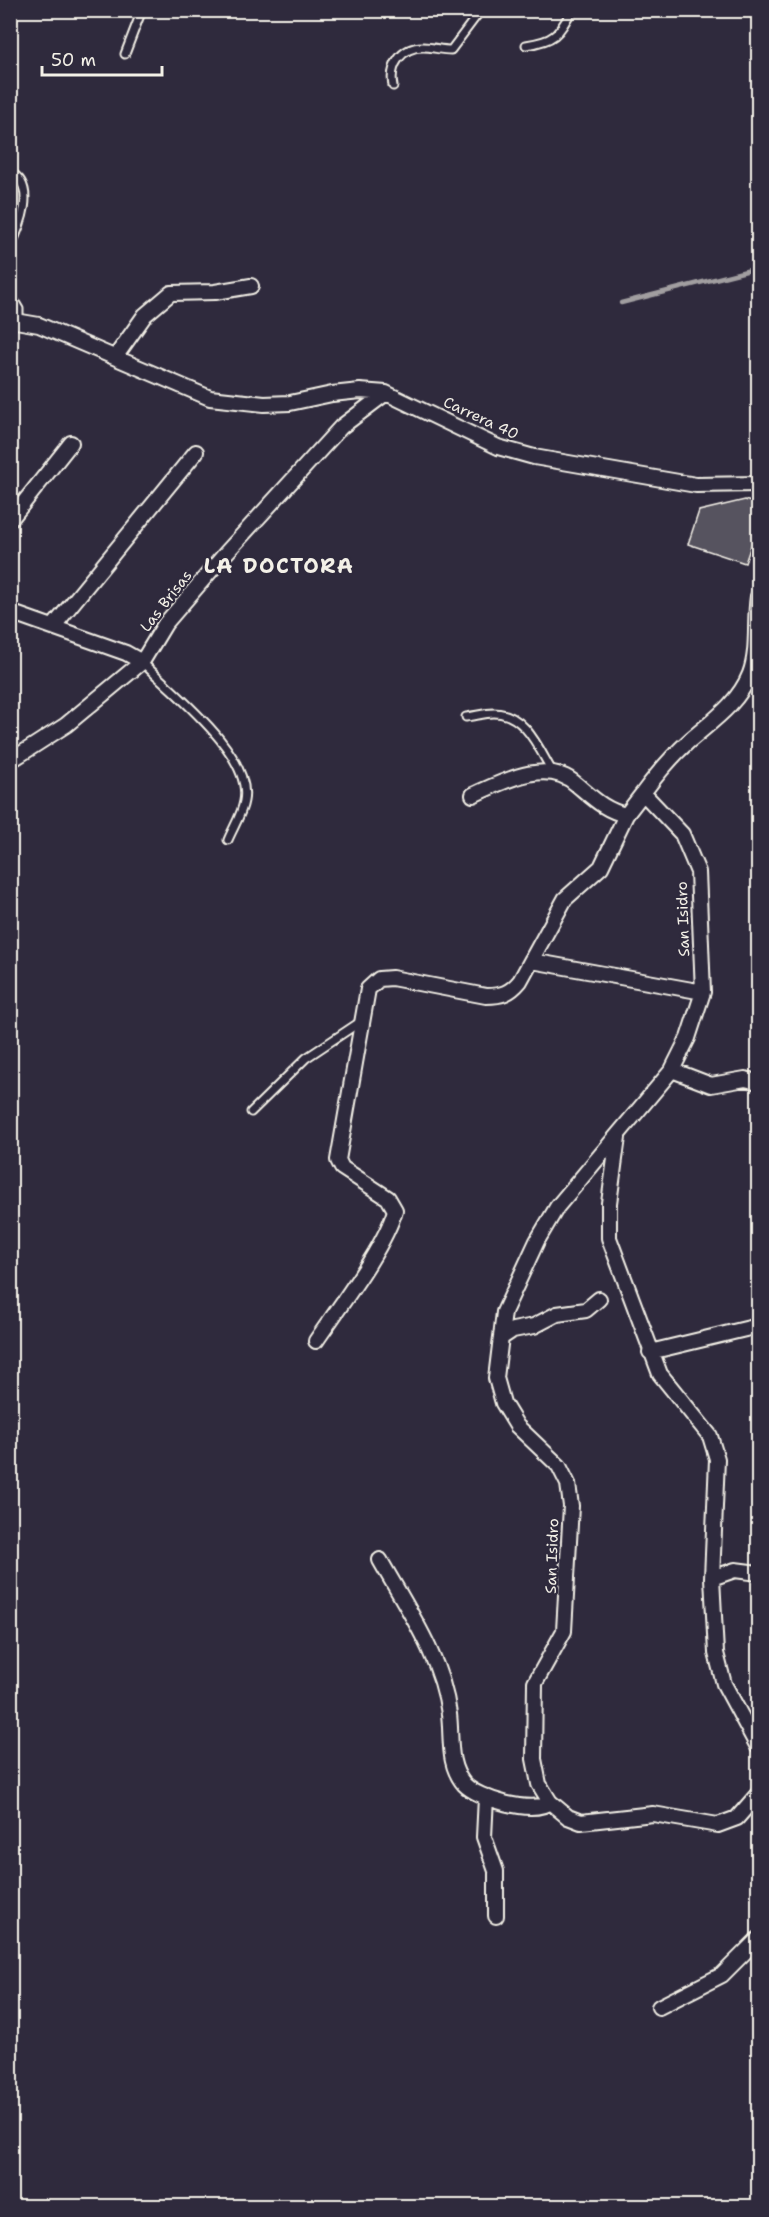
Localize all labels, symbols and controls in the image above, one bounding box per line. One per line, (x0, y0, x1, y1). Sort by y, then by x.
scale bar (42, 39, 162, 77)
text: 50 m (51, 48, 96, 72)
street label: Carrera 40 (440, 392, 522, 444)
district label: LA DOCTORA (204, 552, 354, 580)
street label: Las Brisas (136, 566, 196, 636)
street label: San Isidro (672, 881, 694, 957)
street label: San Isidro (541, 1518, 563, 1594)

